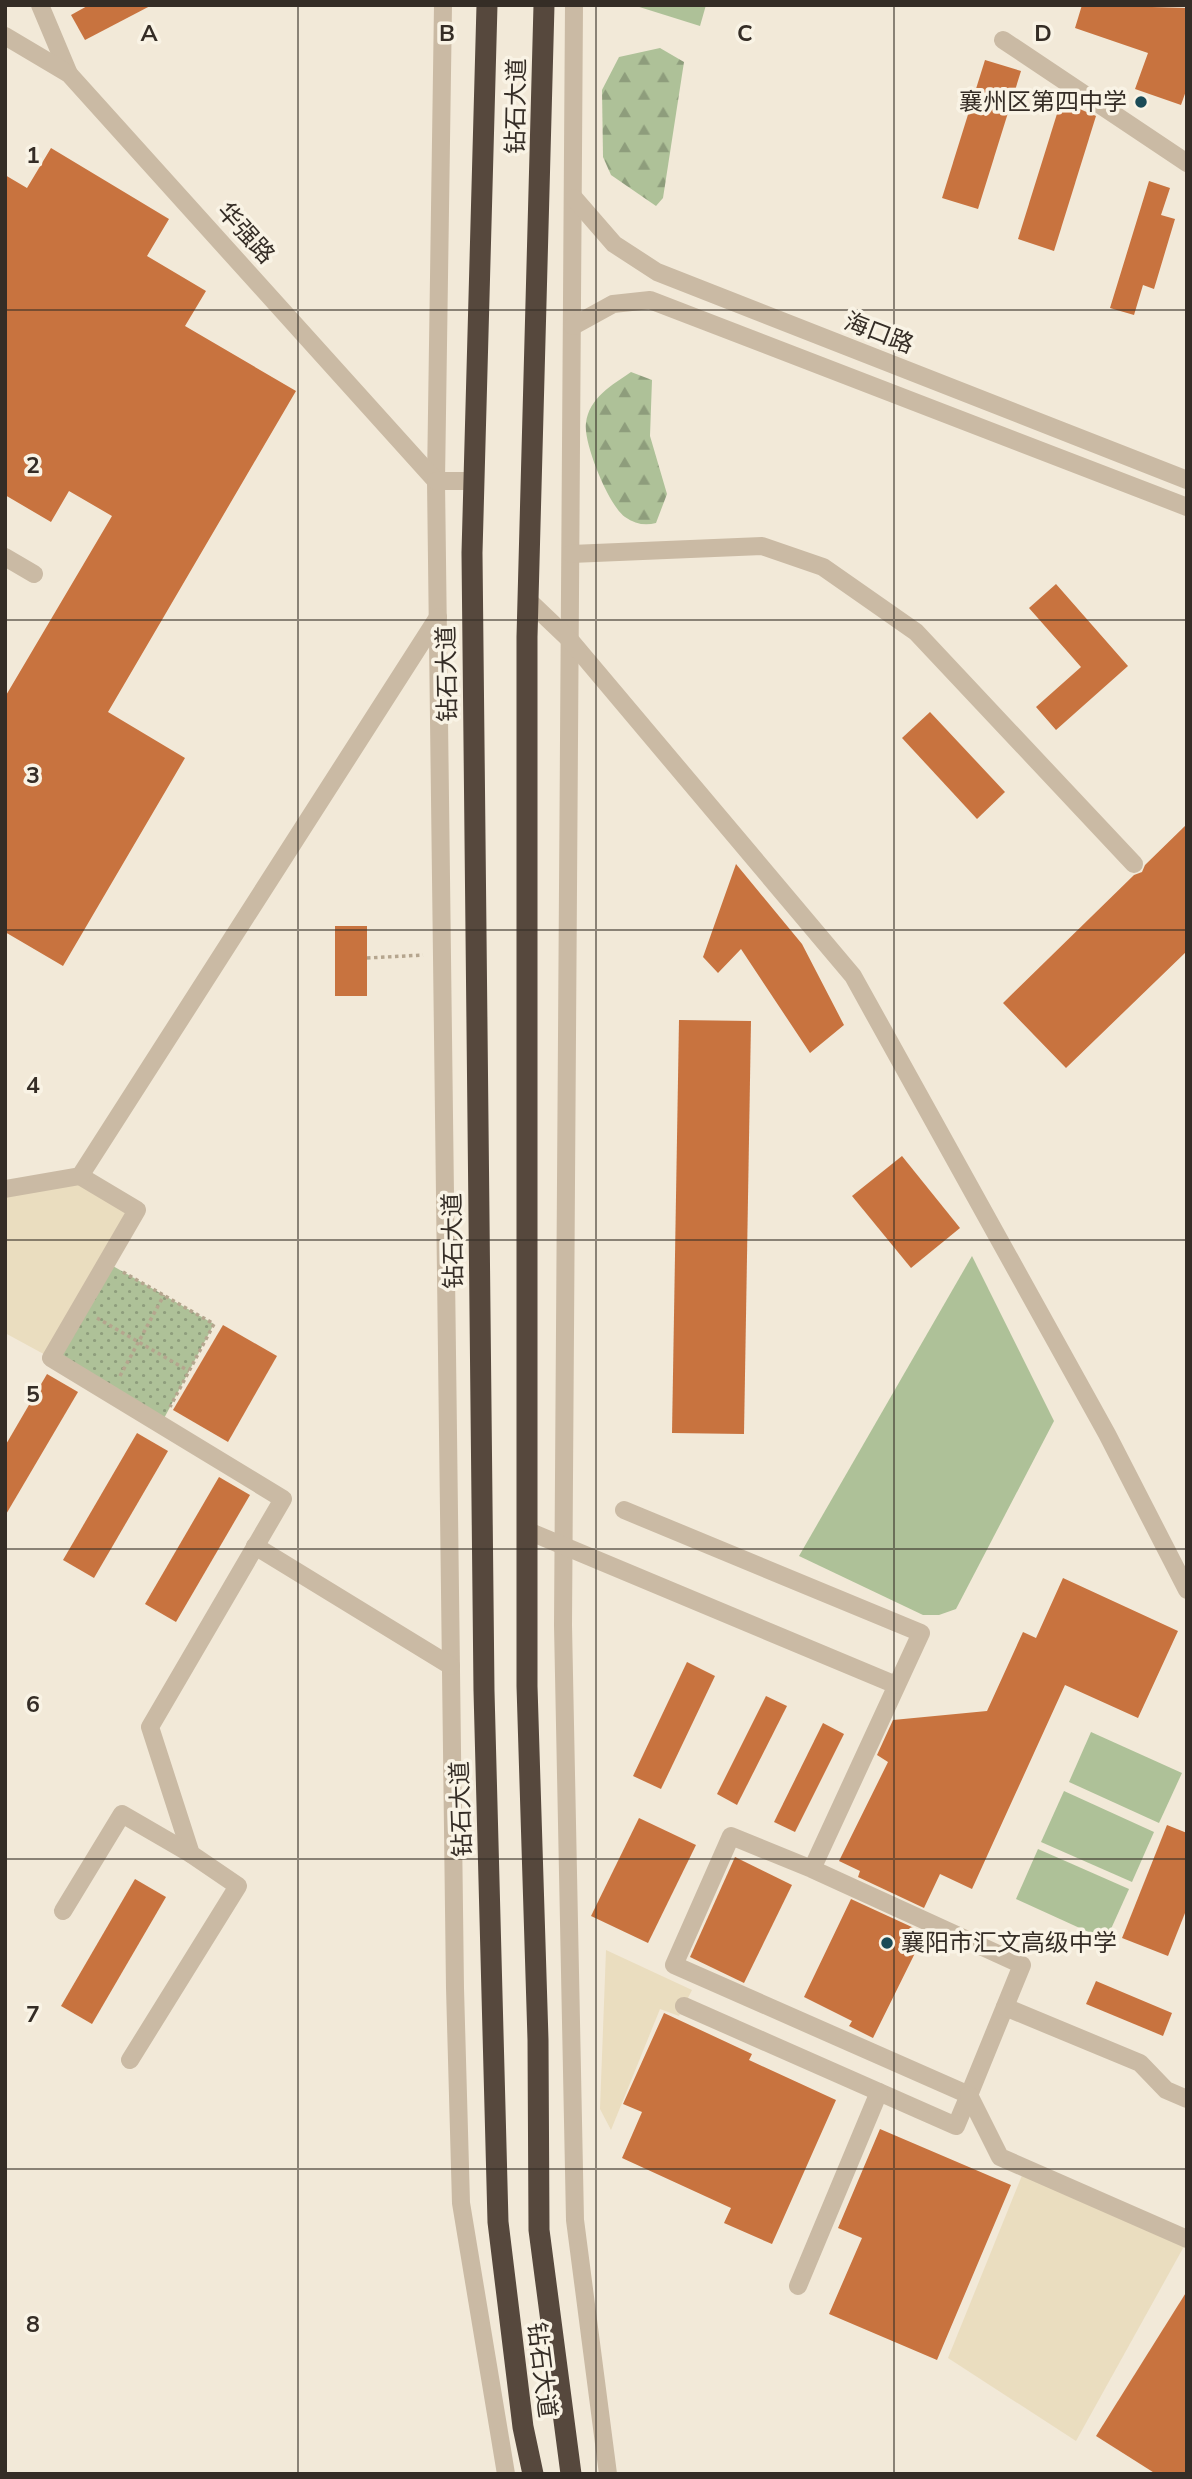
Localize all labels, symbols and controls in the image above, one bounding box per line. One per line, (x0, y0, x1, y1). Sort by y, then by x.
text: A (140, 18, 158, 47)
text: B (439, 18, 455, 47)
text: C (737, 18, 753, 47)
text: D (1034, 18, 1052, 47)
street label: 钻石大道 (499, 58, 531, 154)
place label: 襄州区第四中学 (959, 86, 1127, 116)
marker: 襄州区第四中学 (1133, 94, 1149, 110)
text: 1 (26, 140, 40, 169)
street label: 华强路 (212, 196, 282, 269)
street label: 海口路 (840, 305, 918, 359)
text: 2 (26, 450, 40, 479)
street label: 钻石大道 (430, 626, 462, 722)
text: 3 (26, 760, 40, 789)
text: 4 (26, 1070, 40, 1099)
street label: 钻石大道 (436, 1193, 468, 1289)
text: 5 (26, 1379, 40, 1408)
text: 6 (26, 1689, 40, 1718)
street label: 钻石大道 (443, 1761, 477, 1858)
place label: 襄阳市汇文高级中学 (901, 1927, 1117, 1957)
marker: 襄阳市汇文高级中学 (879, 1935, 895, 1951)
text: 7 (26, 1999, 40, 2028)
text: 8 (26, 2309, 40, 2338)
street label: 钻石大道 (522, 2320, 564, 2419)

